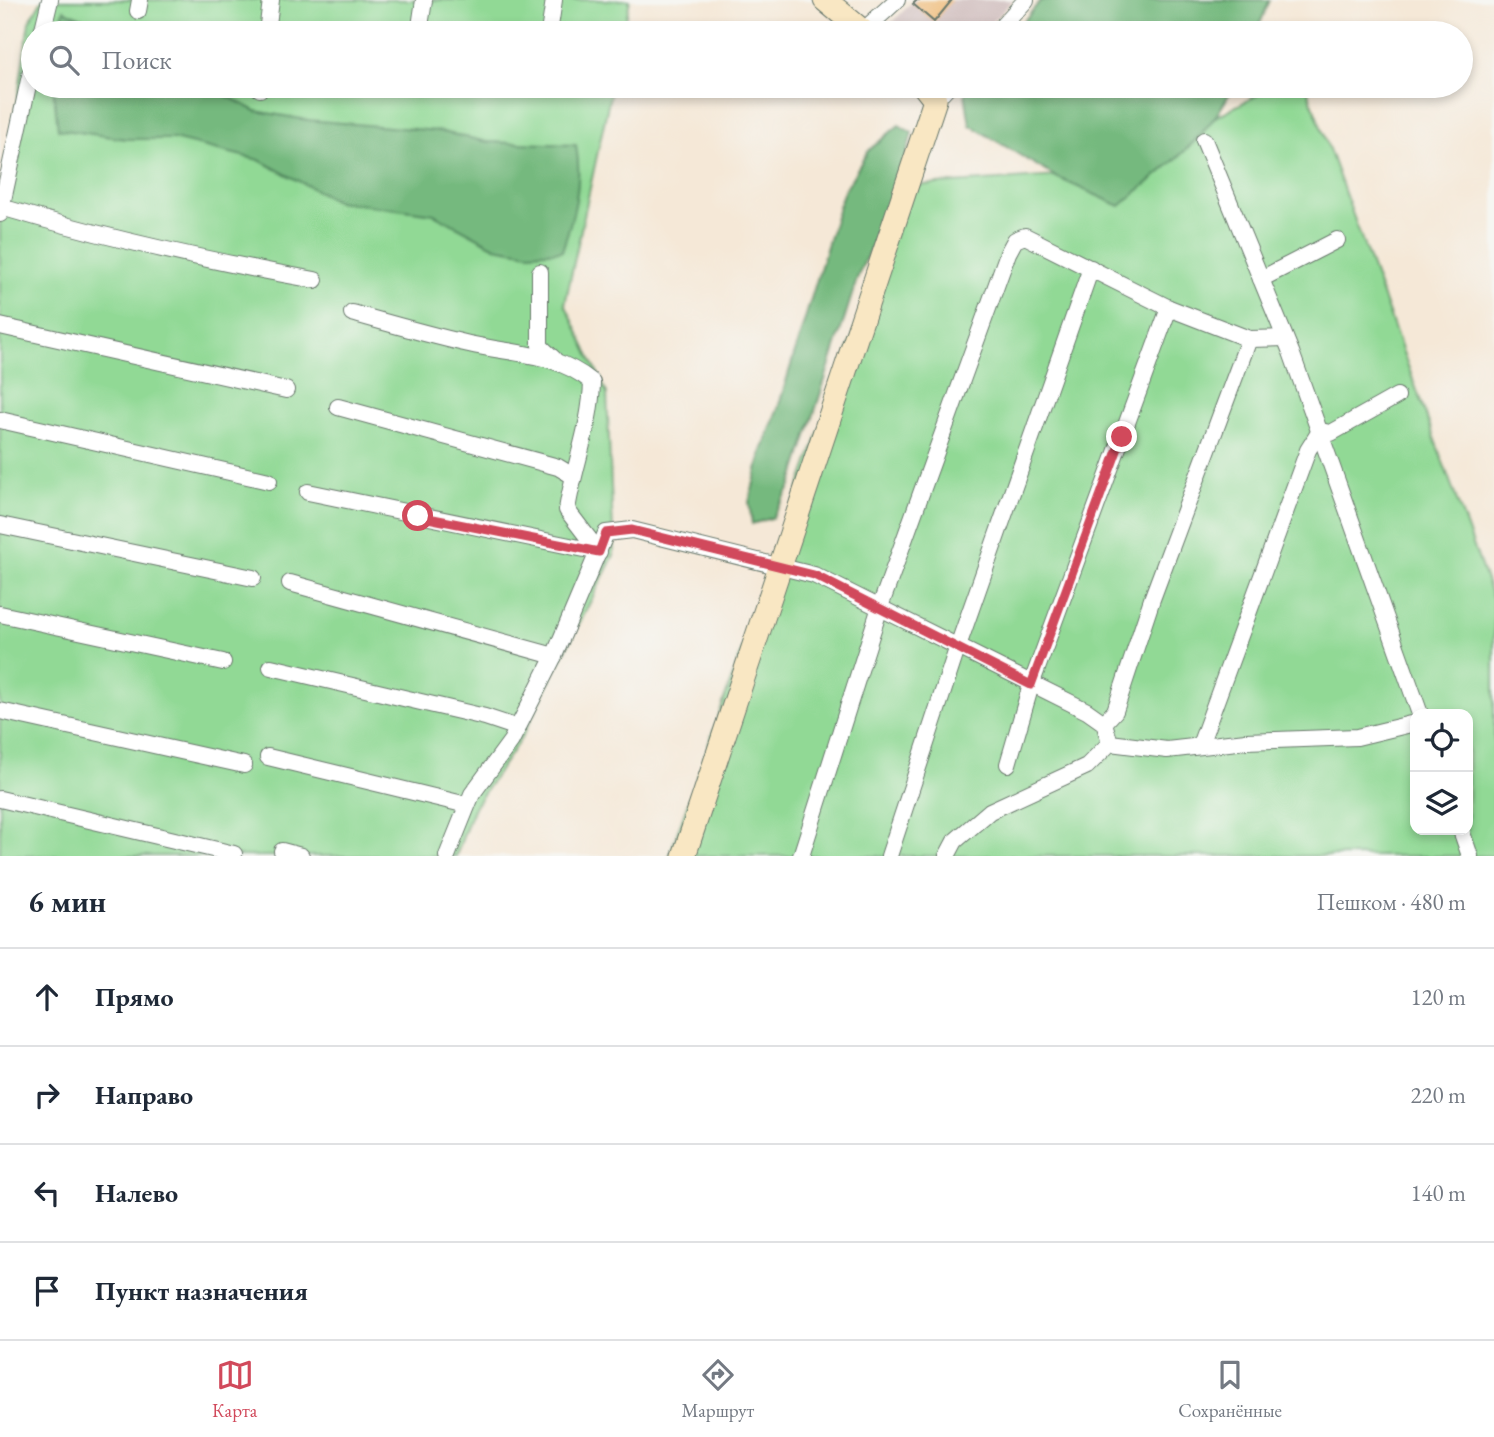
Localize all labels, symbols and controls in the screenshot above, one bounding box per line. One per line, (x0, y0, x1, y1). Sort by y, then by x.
search box (21, 21, 1473, 98)
icon: search (45, 41, 83, 79)
text: Поиск (101, 43, 172, 77)
route end (1106, 421, 1137, 452)
route start (402, 500, 433, 531)
map controls (1410, 709, 1473, 835)
button: locate (1410, 709, 1473, 772)
button: layers (1410, 772, 1473, 835)
text: 6 мин (28, 882, 106, 921)
text: Пешком · 480 m (1317, 887, 1466, 917)
icon: ahead (28, 978, 66, 1016)
text: Прямо (95, 980, 174, 1014)
text: 120 m (1410, 982, 1466, 1012)
icon: right (28, 1076, 66, 1114)
text: Направо (95, 1078, 193, 1112)
text: 220 m (1410, 1080, 1466, 1110)
icon: left (28, 1174, 66, 1212)
text: Налево (95, 1176, 178, 1210)
text: 140 m (1410, 1178, 1466, 1208)
icon: arrive (28, 1272, 66, 1310)
text: Пункт назначения (95, 1274, 308, 1308)
tab: Карта (212, 1356, 257, 1423)
tab: Маршрут (681, 1356, 754, 1423)
tab: Сохранённые (1178, 1356, 1282, 1423)

